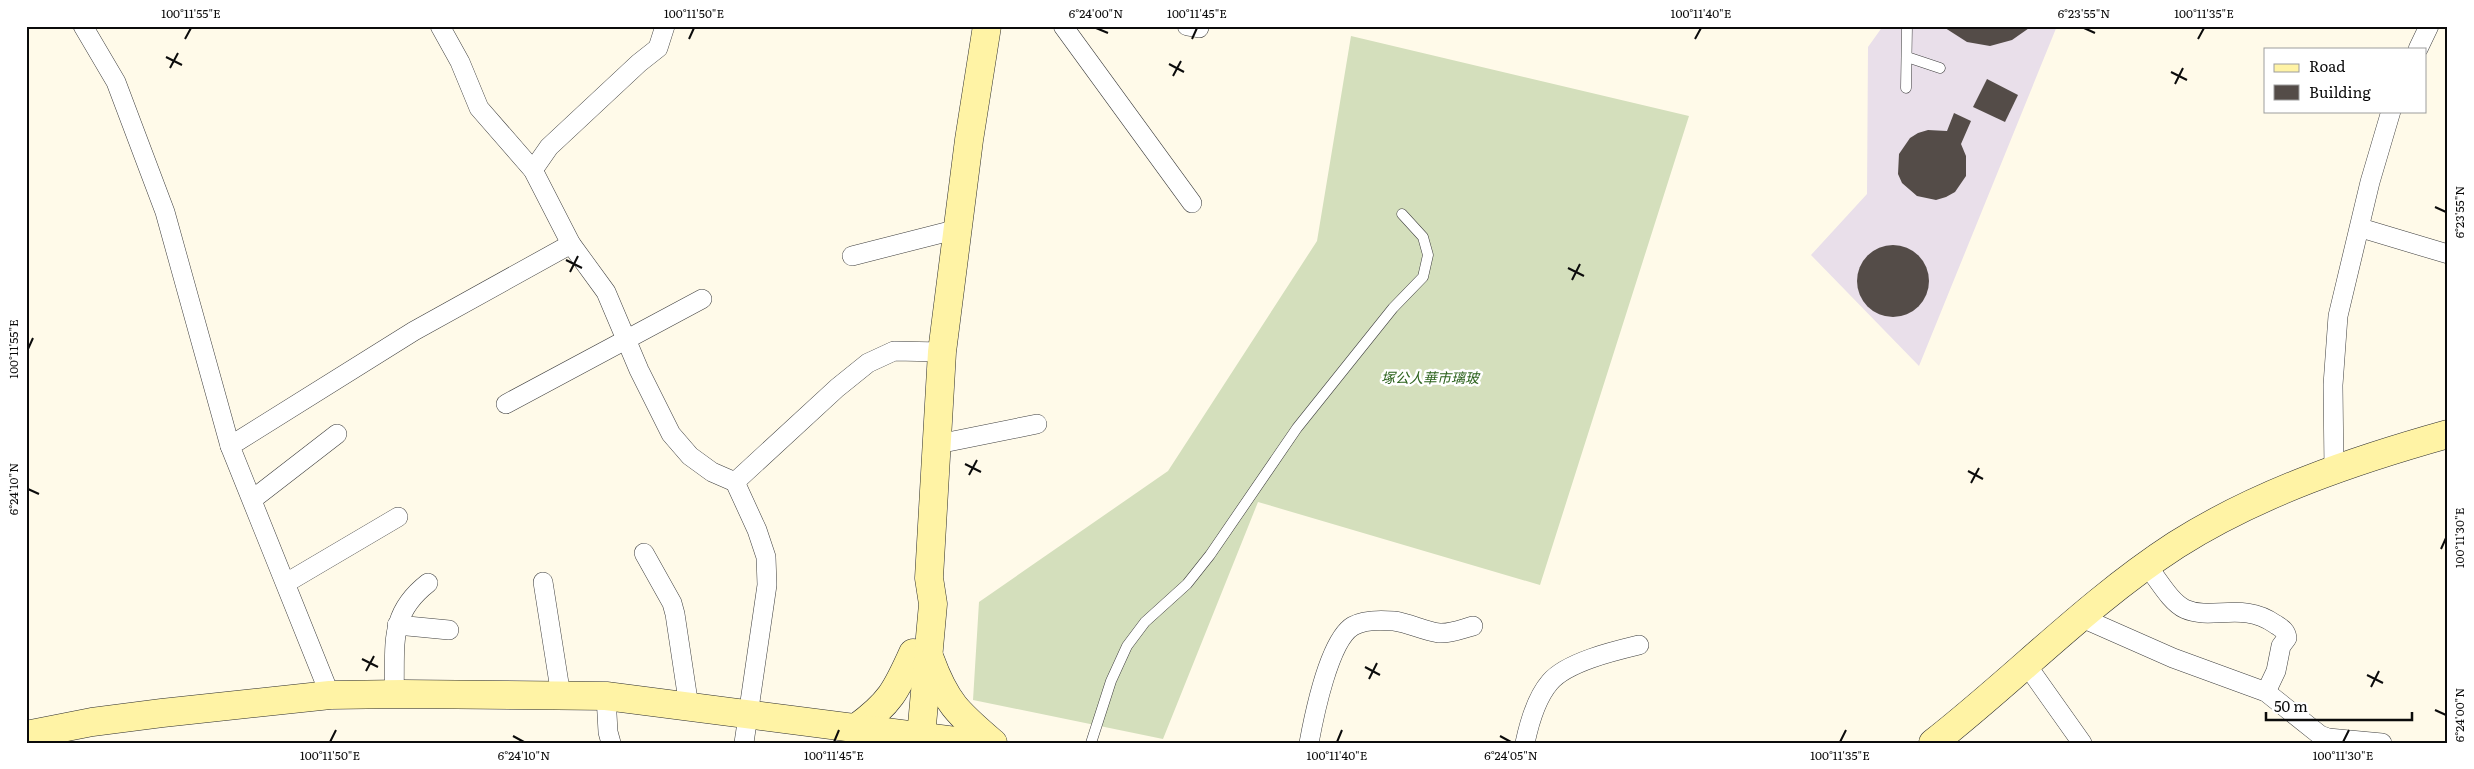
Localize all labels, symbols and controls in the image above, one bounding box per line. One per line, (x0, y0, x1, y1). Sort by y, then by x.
text: 100°11'55"E (161, 4, 221, 22)
text: 100°11'50"E (664, 4, 724, 22)
text: 6°24'00"N (1069, 4, 1123, 22)
text: 100°11'45"E (1167, 4, 1227, 22)
text: 100°11'40"E (1671, 4, 1732, 22)
text: 6°23'55"N (2058, 4, 2110, 22)
text: 100°11'35"E (2174, 4, 2234, 22)
legend (2264, 48, 2426, 112)
text: Road (2309, 54, 2345, 77)
text: Building (2309, 80, 2371, 103)
text: 6°23'55"N (2450, 186, 2468, 238)
text: 100°11'55"E (4, 319, 22, 379)
park label: 塚公人華市璃玻 (1381, 367, 1481, 387)
text: 6°24'10"N (4, 463, 22, 515)
text: 100°11'30"E (2450, 507, 2468, 568)
text: 6°24'00"N (2450, 688, 2468, 742)
scale bar (2266, 689, 2413, 721)
text: 50 m (2274, 694, 2308, 717)
text: 100°11'50"E (300, 746, 360, 764)
text: 6°24'10"N (498, 746, 550, 764)
text: 100°11'45"E (804, 746, 864, 764)
text: 100°11'40"E (1307, 746, 1368, 764)
text: 6°24'05"N (1484, 746, 1538, 764)
text: 100°11'35"E (1810, 746, 1870, 764)
text: 100°11'30"E (2313, 746, 2374, 764)

